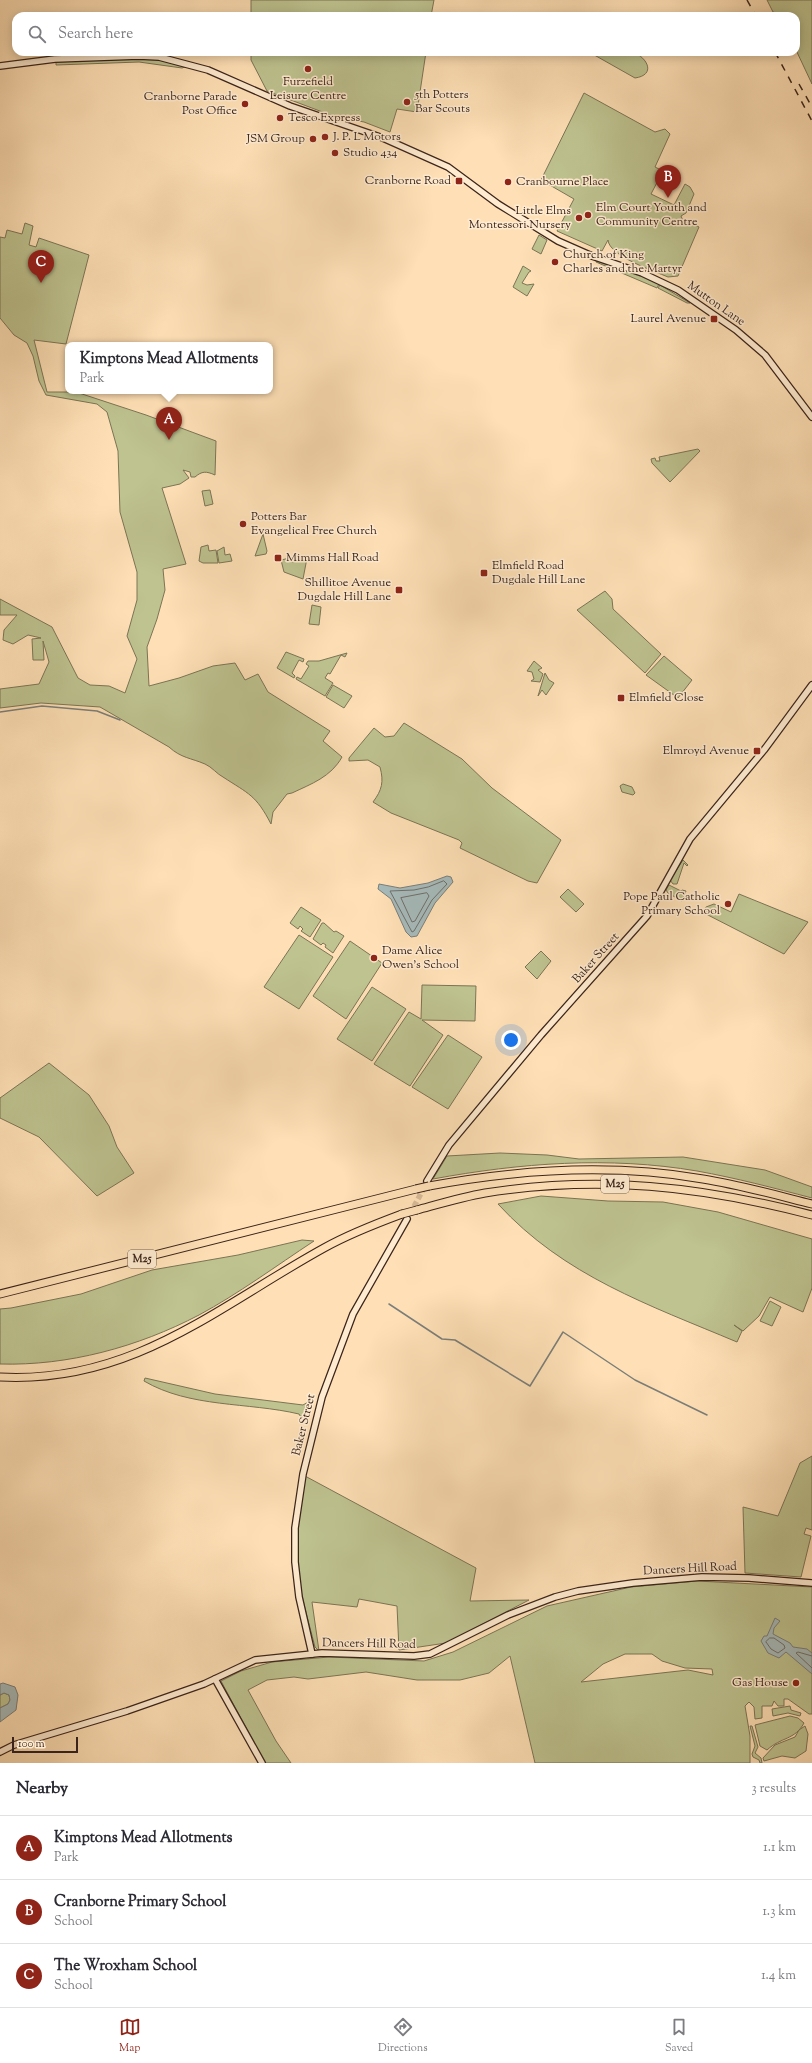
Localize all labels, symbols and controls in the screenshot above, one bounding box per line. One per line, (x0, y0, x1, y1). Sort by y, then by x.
search box (12, 12, 800, 56)
icon: search (26, 23, 48, 45)
text: Search here (58, 24, 133, 45)
marker: Furzefield Leisure Centre (303, 64, 313, 74)
place label: Furzefield Leisure Centre (270, 73, 347, 105)
place label: 5th Potters Bar Scouts (414, 86, 470, 118)
place label: Cranborne Parade Post Office (144, 88, 237, 120)
marker: 5th Potters Bar Scouts (402, 97, 412, 107)
marker: Cranborne Parade Post Office (240, 99, 250, 109)
place label: Tesco Express (288, 109, 360, 127)
marker: Tesco Express (275, 113, 285, 123)
place label: J. P. L Motors (332, 128, 401, 146)
place label: JSM Group (245, 130, 305, 148)
marker: J. P. L Motors (320, 132, 330, 142)
marker: JSM Group (308, 134, 318, 144)
place label: Studio 434 (343, 144, 397, 162)
marker: Studio 434 (330, 148, 340, 158)
pin: B (655, 165, 681, 198)
place label: Cranborne Road (365, 172, 451, 190)
place label: Cranbourne Place (516, 173, 609, 191)
marker: Cranborne Road (454, 176, 464, 186)
marker: Cranbourne Place (503, 177, 513, 187)
place label: Elm Court Youth and Community Centre (596, 199, 707, 231)
place label: Little Elms Montessori Nursery (469, 202, 571, 234)
marker: Elm Court Youth and Community Centre (583, 210, 593, 220)
marker: Little Elms Montessori Nursery (574, 213, 584, 223)
place label: Church of King Charles and the Martyr (563, 246, 683, 278)
pin: C (28, 250, 54, 283)
marker: Church of King Charles and the Martyr (550, 257, 560, 267)
street label: Mutton Lane (683, 277, 749, 331)
place label: Laurel Avenue (630, 310, 706, 328)
marker: Laurel Avenue (709, 314, 719, 324)
popup (65, 342, 273, 394)
text: Kimptons Mead Allotments (80, 349, 258, 370)
text: Park (80, 370, 105, 388)
pin: A (156, 407, 182, 440)
place label: Potters Bar Evangelical Free Church (251, 508, 377, 540)
marker: Potters Bar Evangelical Free Church (238, 519, 248, 529)
place label: Mimms Hall Road (286, 549, 379, 567)
marker: Mimms Hall Road (273, 553, 283, 563)
place label: Elmfield Road Dugdale Hill Lane (492, 557, 586, 589)
marker: Elmfield Road Dugdale Hill Lane (479, 568, 489, 578)
place label: Shillitoe Avenue Dugdale Hill Lane (298, 574, 391, 606)
marker: Shillitoe Avenue Dugdale Hill Lane (394, 585, 404, 595)
place label: Elmfield Close (629, 689, 704, 707)
marker: Elmfield Close (616, 693, 626, 703)
place label: Elmroyd Avenue (663, 742, 749, 760)
marker: Elmroyd Avenue (752, 746, 762, 756)
place label: Pope Paul Catholic Primary School (623, 888, 721, 920)
marker: Pope Paul Catholic Primary School (723, 899, 733, 909)
street label: Baker Street (568, 929, 624, 987)
place label: Dame Alice Owen's School (382, 942, 460, 974)
marker: Dame Alice Owen's School (369, 953, 379, 963)
your location (501, 1030, 521, 1050)
road number: M25 (601, 1175, 629, 1193)
road number: M25 (128, 1250, 156, 1268)
street label: Baker Street (288, 1392, 320, 1458)
street label: Dancers Hill Road (643, 1558, 738, 1580)
street label: Dancers Hill Road (322, 1634, 416, 1654)
place label: Gas House (732, 1674, 788, 1692)
marker: Gas House (791, 1678, 801, 1688)
scale bar (12, 1735, 78, 1754)
text: 100 m (18, 1736, 45, 1752)
text: Nearby (16, 1777, 68, 1801)
text: 3 results (751, 1780, 796, 1798)
text: Kimptons Mead Allotments (54, 1828, 233, 1849)
text: A (24, 1839, 34, 1857)
text: 1.1 km (763, 1839, 796, 1857)
text: Park (54, 1849, 79, 1867)
text: Cranborne Primary School (54, 1892, 226, 1913)
text: B (25, 1903, 33, 1921)
text: 1.3 km (762, 1903, 796, 1921)
text: School (54, 1913, 93, 1931)
text: The Wroxham School (54, 1956, 197, 1977)
text: C (24, 1967, 34, 1985)
text: 1.4 km (761, 1967, 796, 1985)
text: School (54, 1977, 93, 1995)
tab: Map (119, 2016, 141, 2056)
tab: Directions (378, 2016, 428, 2056)
tab: Saved (665, 2016, 693, 2056)

